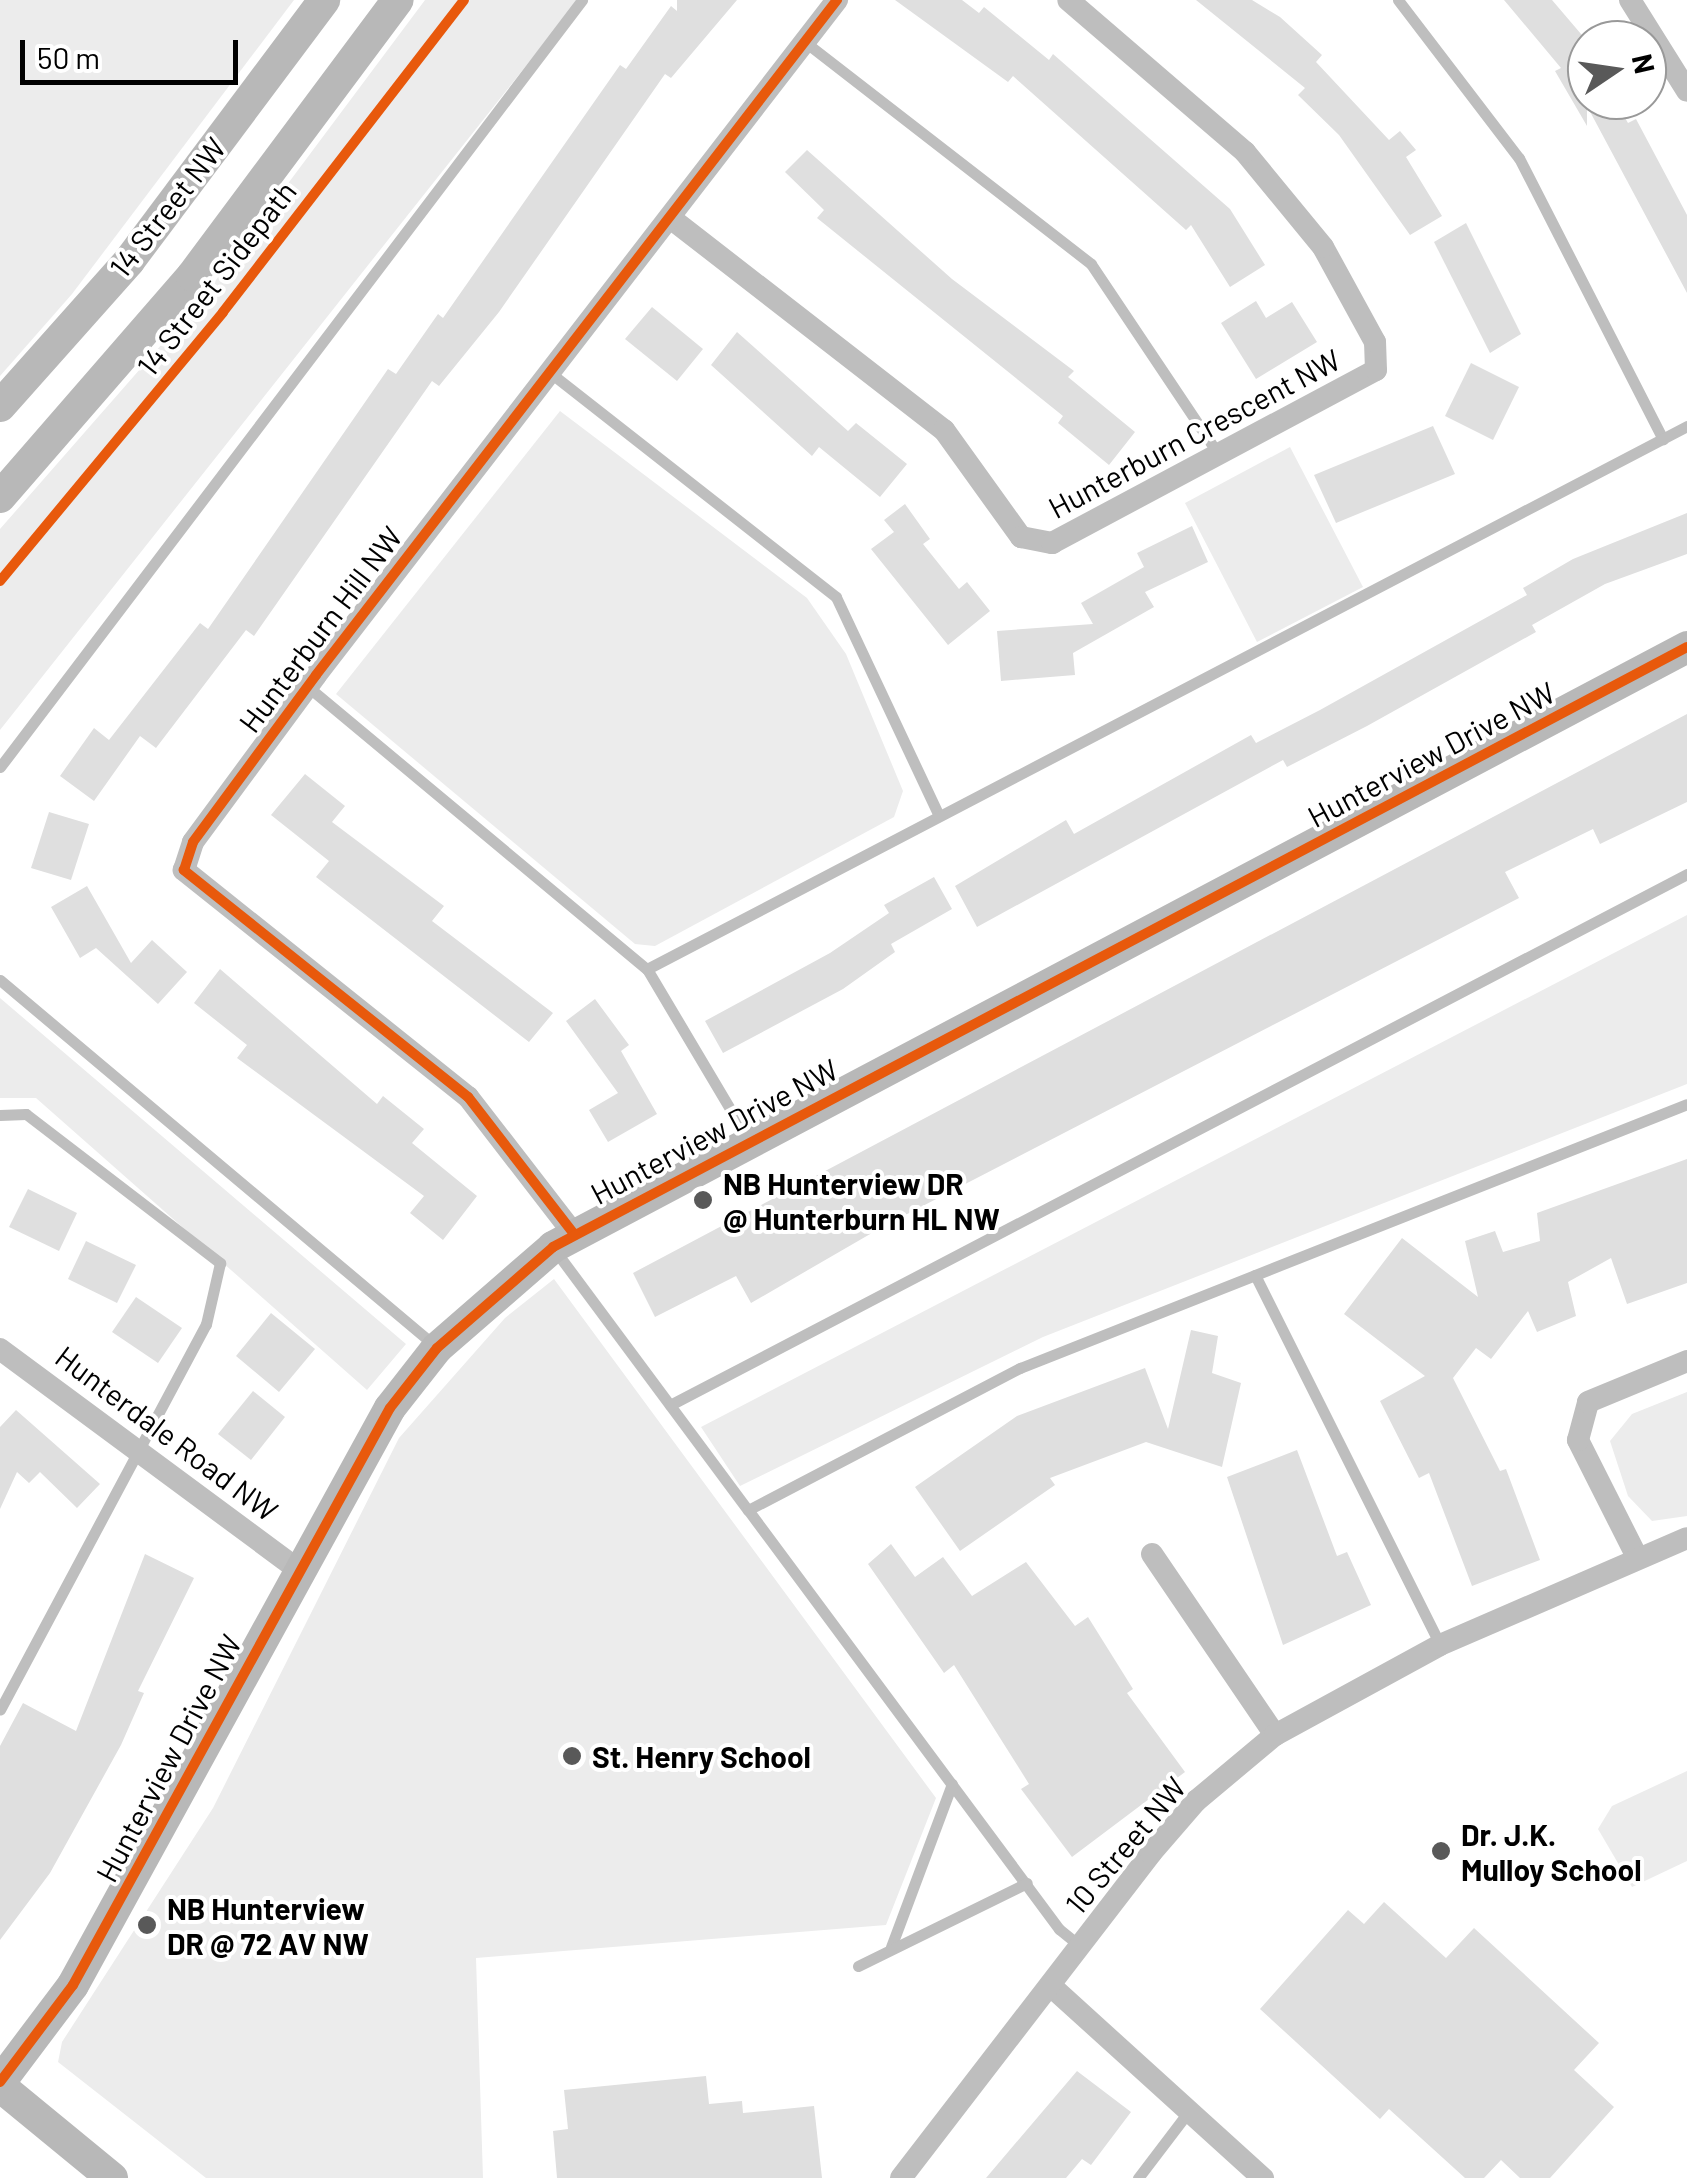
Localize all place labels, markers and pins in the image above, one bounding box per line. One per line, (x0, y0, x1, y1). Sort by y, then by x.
place label: NB Hunterview DR @ Hunterburn HL NW (723, 1165, 1000, 1236)
marker: NB Hunterview DR @ Hunterburn HL NW (692, 1189, 714, 1211)
place label: St. Henry School (592, 1738, 811, 1774)
marker: St. Henry School (561, 1745, 583, 1767)
place label: Dr. J.K. Mulloy School (1461, 1816, 1641, 1886)
marker: Dr. J.K. Mulloy School (1430, 1840, 1452, 1862)
place label: NB Hunterview DR @ 72 AV NW (167, 1890, 369, 1960)
marker: NB Hunterview DR @ 72 AV NW (136, 1914, 158, 1936)

